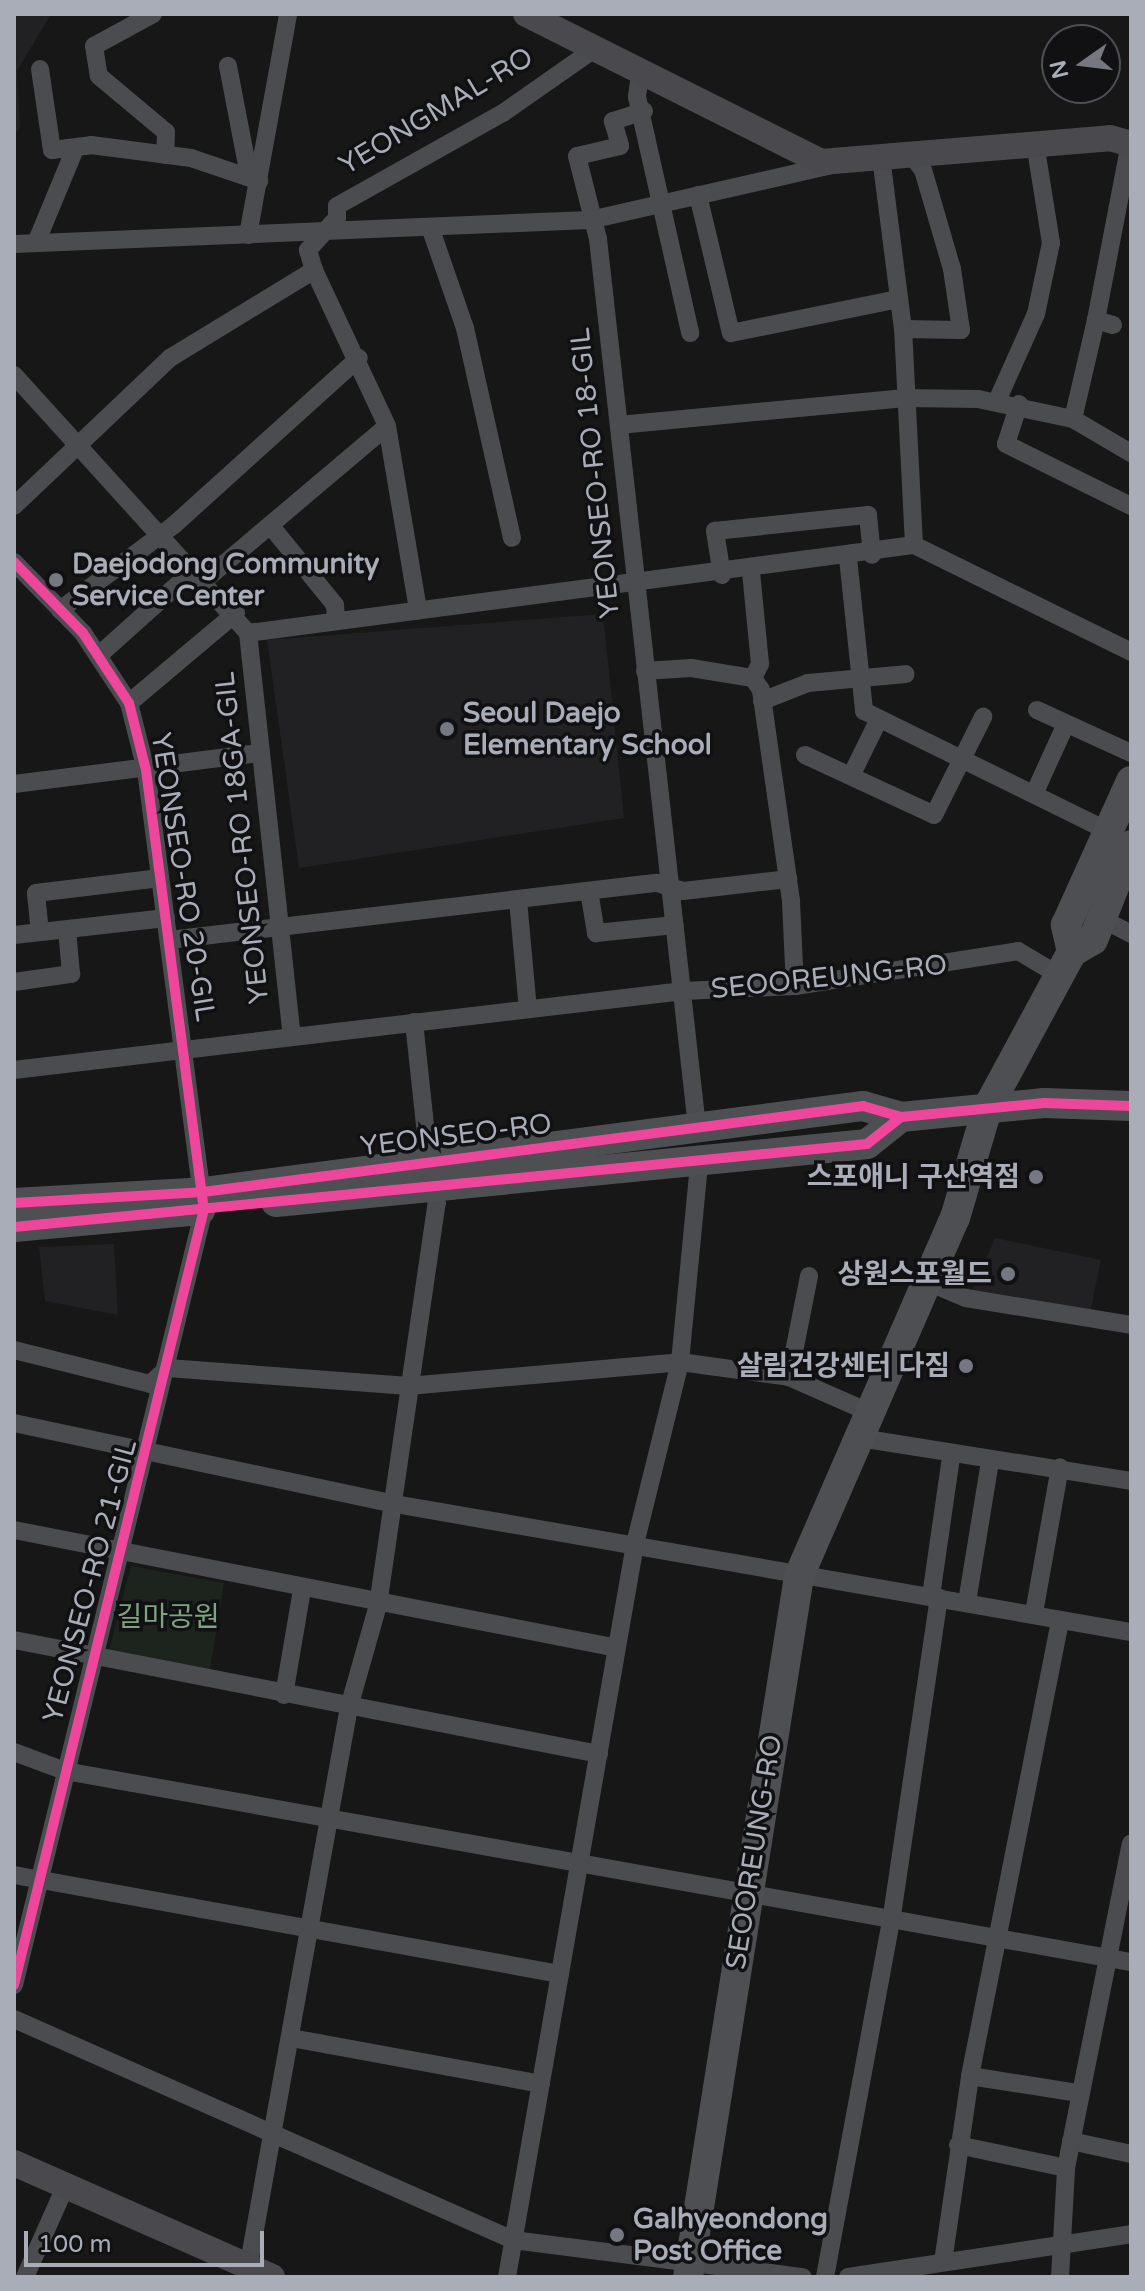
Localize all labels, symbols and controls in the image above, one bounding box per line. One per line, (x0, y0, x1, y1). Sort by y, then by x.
north arrow (1041, 24, 1121, 104)
street label: YEONGMAL-RO (333, 40, 539, 182)
text: N (1045, 58, 1074, 81)
street label: YEONSEO-RO 18-GIL (563, 326, 627, 620)
place label: Daejodong Community Service Center (72, 547, 379, 613)
marker: Daejodong Community Service Center (47, 571, 65, 589)
street label: YEONSEO-RO 18GA-GIL (208, 670, 276, 1006)
place label: Seoul Daejo Elementary School (463, 696, 712, 762)
marker: Seoul Daejo Elementary School (438, 720, 456, 738)
street label: YEONSEO-RO 20-GIL (144, 730, 222, 1024)
street label: SEOOREUNG-RO (709, 948, 949, 1006)
street label: YEONSEO-RO (358, 1107, 554, 1163)
place label: 스포애니 구산역점 (807, 1160, 1020, 1194)
marker: 스포애니 구산역점 (1027, 1168, 1045, 1186)
place label: 상원스포월드 (837, 1257, 992, 1291)
marker: 상원스포월드 (999, 1265, 1017, 1283)
place label: 살림건강센터 다짐 (737, 1349, 950, 1383)
marker: 살림건강센터 다짐 (957, 1357, 975, 1375)
street label: YEONSEO-RO 21-GIL (36, 1436, 144, 1726)
park label: 길마공원 (116, 1600, 220, 1634)
street label: SEOOREUNG-RO (719, 1732, 789, 1972)
place label: Galhyeondong Post Office (633, 2202, 828, 2268)
scale bar (28, 2215, 268, 2265)
marker: Galhyeondong Post Office (608, 2226, 626, 2244)
text: 100 m (38, 2230, 112, 2259)

